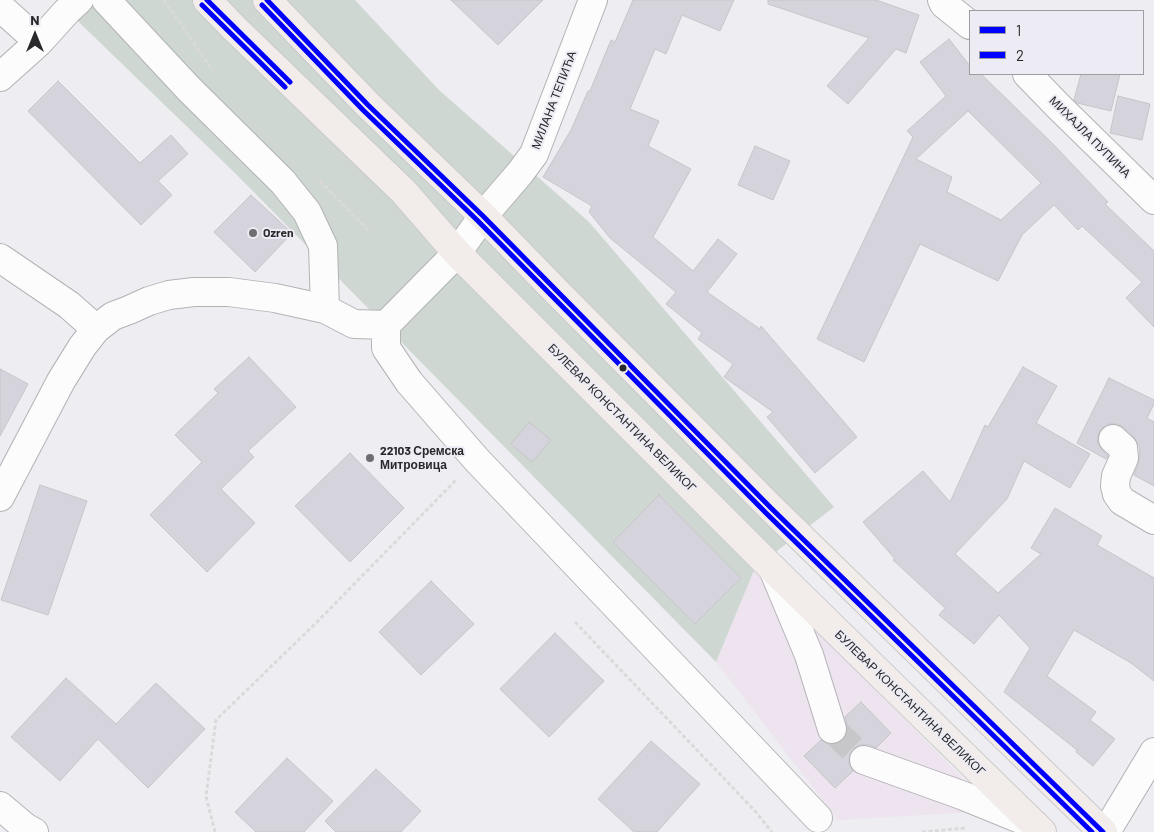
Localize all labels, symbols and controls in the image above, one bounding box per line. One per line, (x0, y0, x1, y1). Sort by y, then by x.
north arrow (10, 10, 60, 60)
legend (969, 10, 1144, 75)
text: N (30, 11, 40, 28)
text: 1 (1016, 21, 1021, 39)
text: 2 (1016, 46, 1024, 64)
street label: МИЛАНА ТЕПИЋА (529, 49, 579, 151)
street label: МИХАЈЛА ПУПИНА (1046, 93, 1134, 181)
place label: Ozren (263, 226, 294, 240)
marker: Ozren (247, 227, 259, 239)
street label: БУЛЕВАР КОНСТАНТИНА ВЕЛИКОГ (545, 341, 699, 495)
unlabelled marker (618, 363, 628, 373)
place label: 22103 Сремска Митровица (380, 444, 464, 472)
marker: 22103 Сремска Митровица (364, 452, 376, 464)
street label: БУЛЕВАР КОНСТАНТИНА ВЕЛИКОГ (832, 627, 988, 779)

